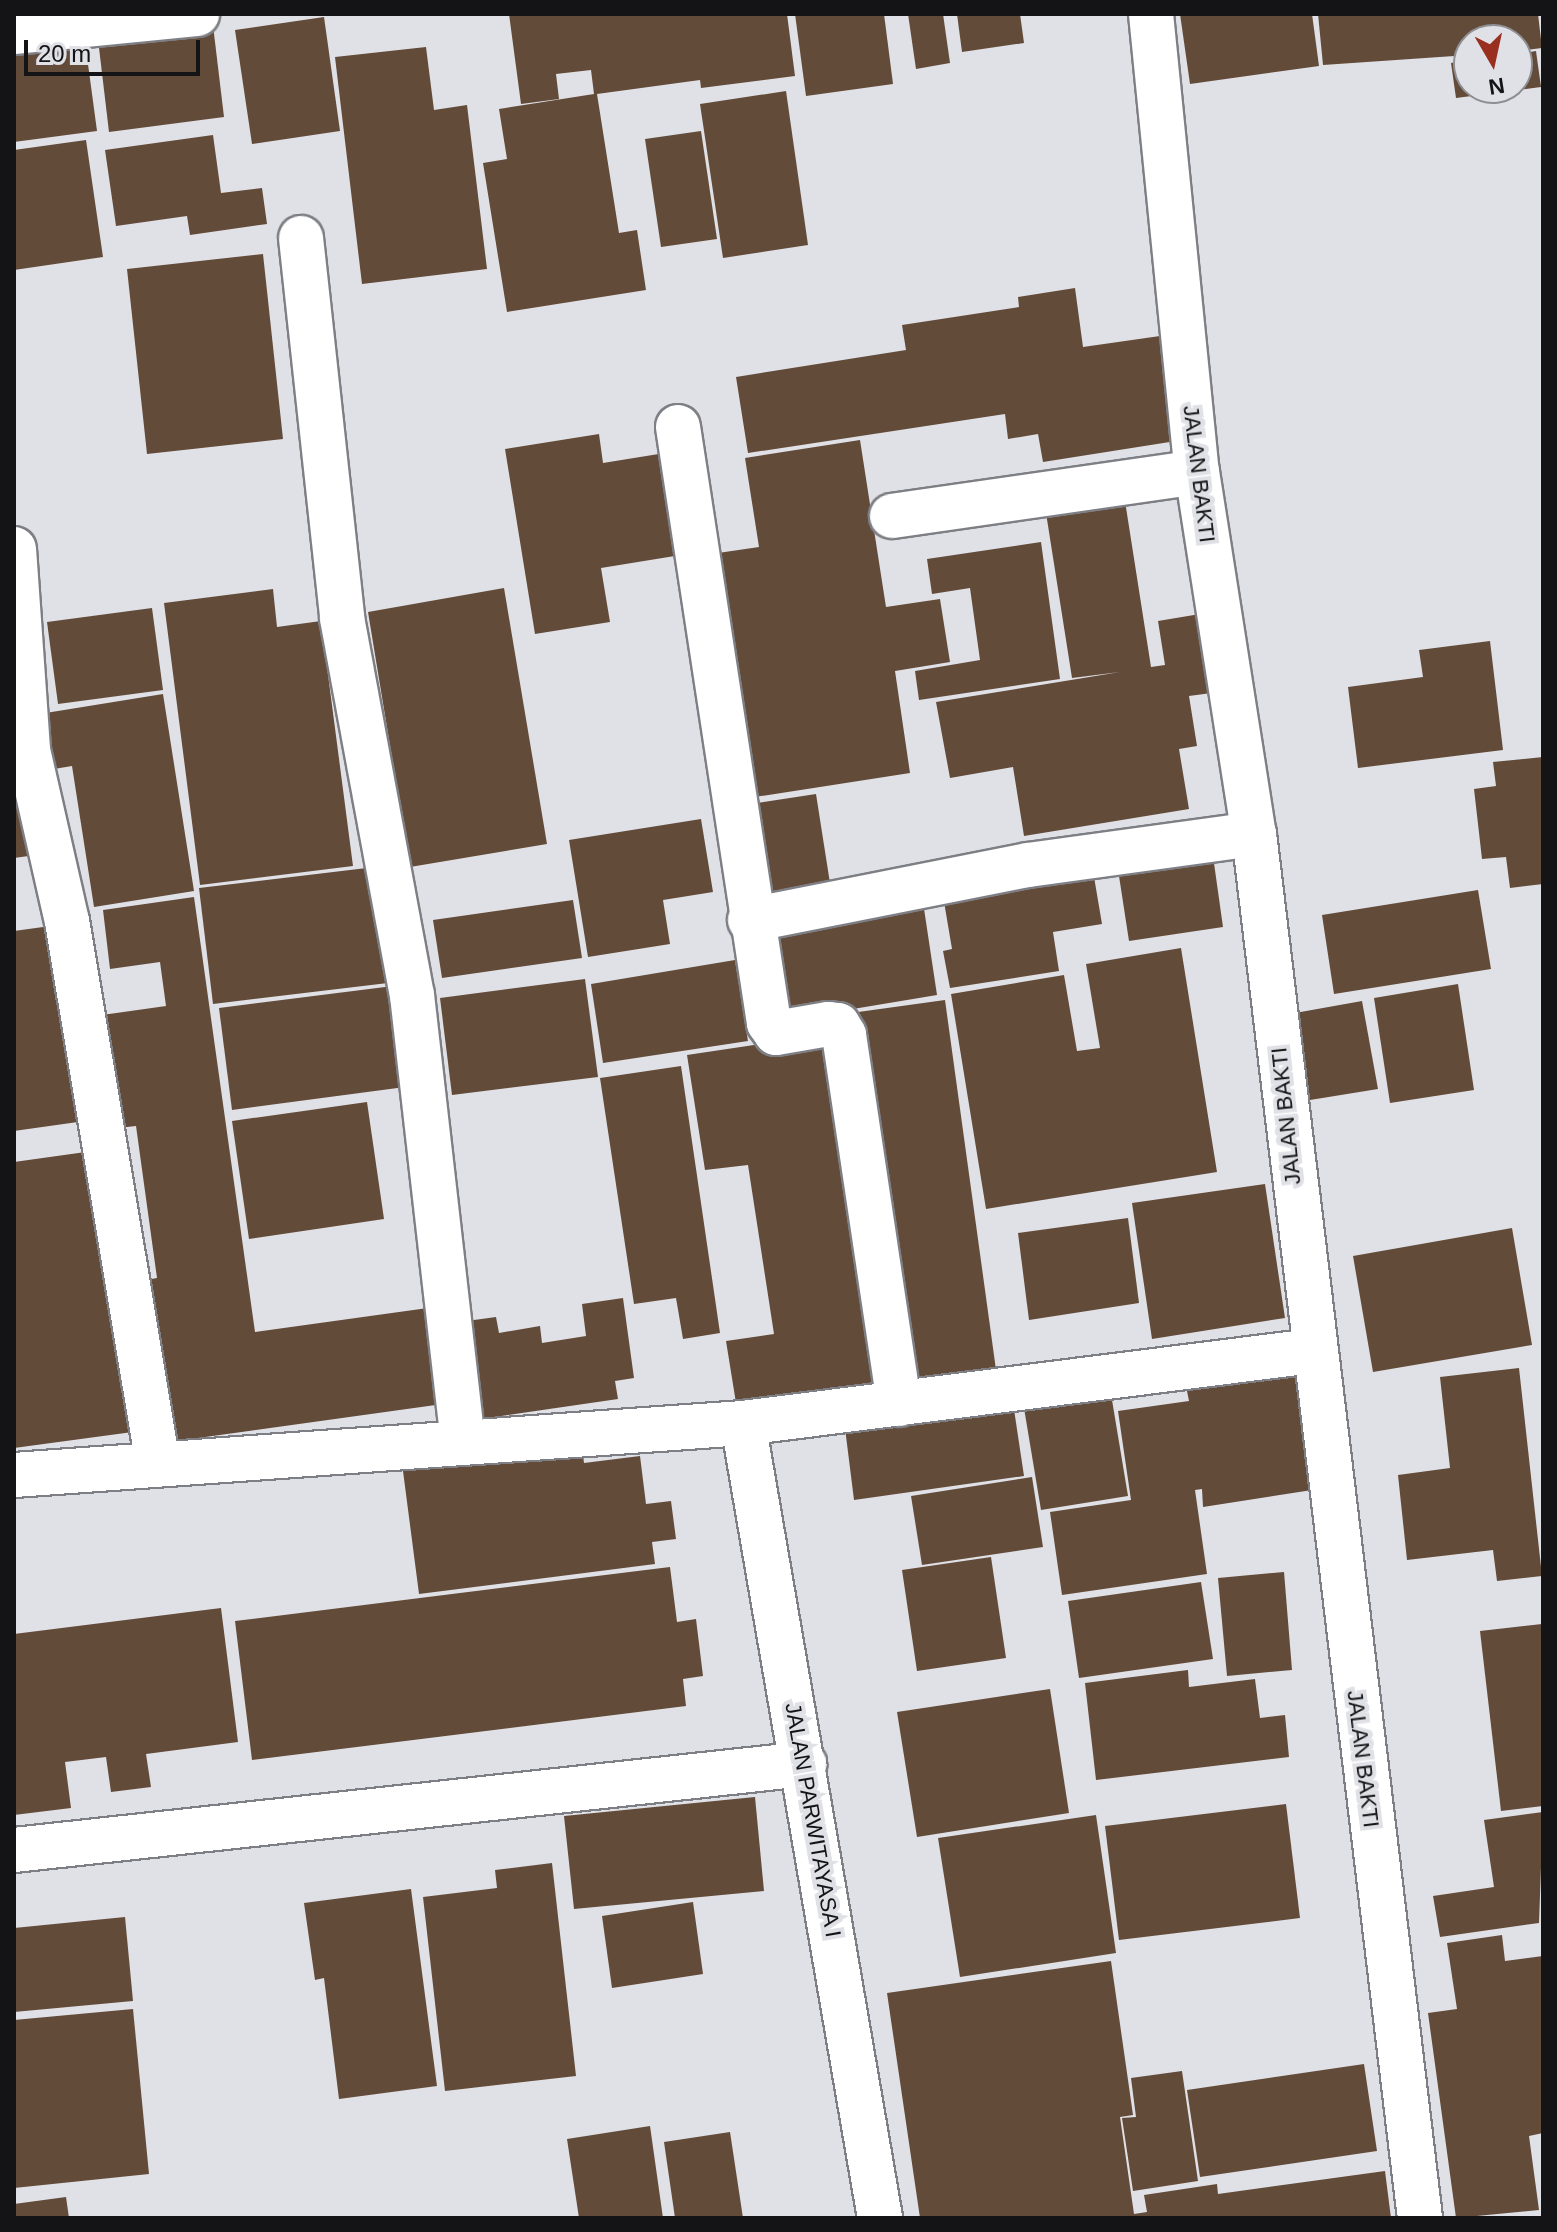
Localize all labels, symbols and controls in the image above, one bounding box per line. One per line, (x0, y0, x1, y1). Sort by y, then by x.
scale bar (28, 24, 204, 74)
north arrow (1453, 24, 1533, 104)
text: 20 m (38, 40, 91, 67)
text: N (1487, 73, 1506, 100)
street label: JALAN BAKTI (1177, 404, 1221, 544)
street label: JALAN BAKTI (1266, 1046, 1306, 1186)
street label: JALAN BAKTI (1341, 1689, 1385, 1829)
street label: JALAN PARWITAYASA I (779, 1700, 847, 1940)

